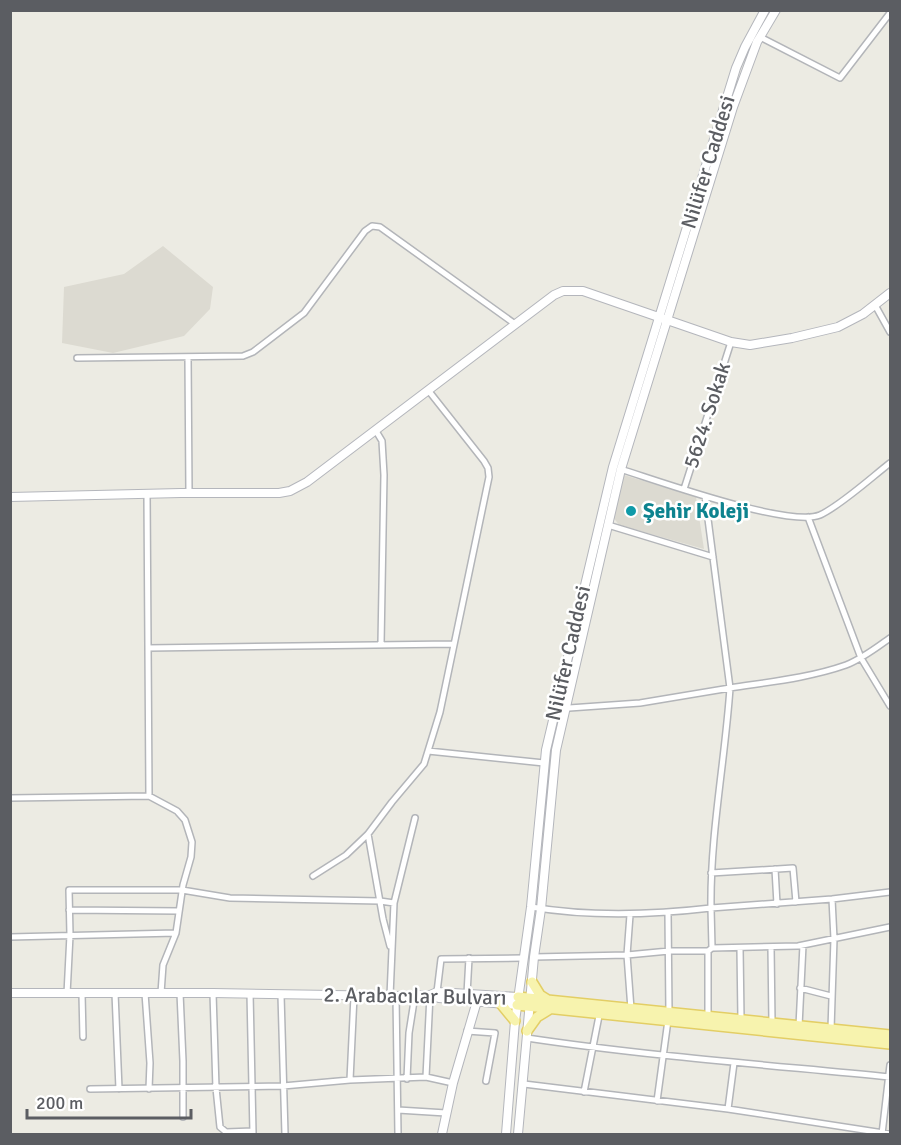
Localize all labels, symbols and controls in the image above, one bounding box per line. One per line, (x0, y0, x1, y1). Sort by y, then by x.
street label: Nilüfer Caddesi (675, 92, 741, 232)
street label: 5624. Sokak (678, 358, 736, 471)
place label: Şehir Koleji (643, 498, 749, 524)
marker: Şehir Koleji (624, 504, 638, 518)
street label: Nilüfer Caddesi (540, 583, 596, 723)
street label: 2. Arabacılar Bulvarı (323, 981, 507, 1011)
scale bar (27, 1082, 190, 1120)
text: 200 m (36, 1092, 83, 1114)

